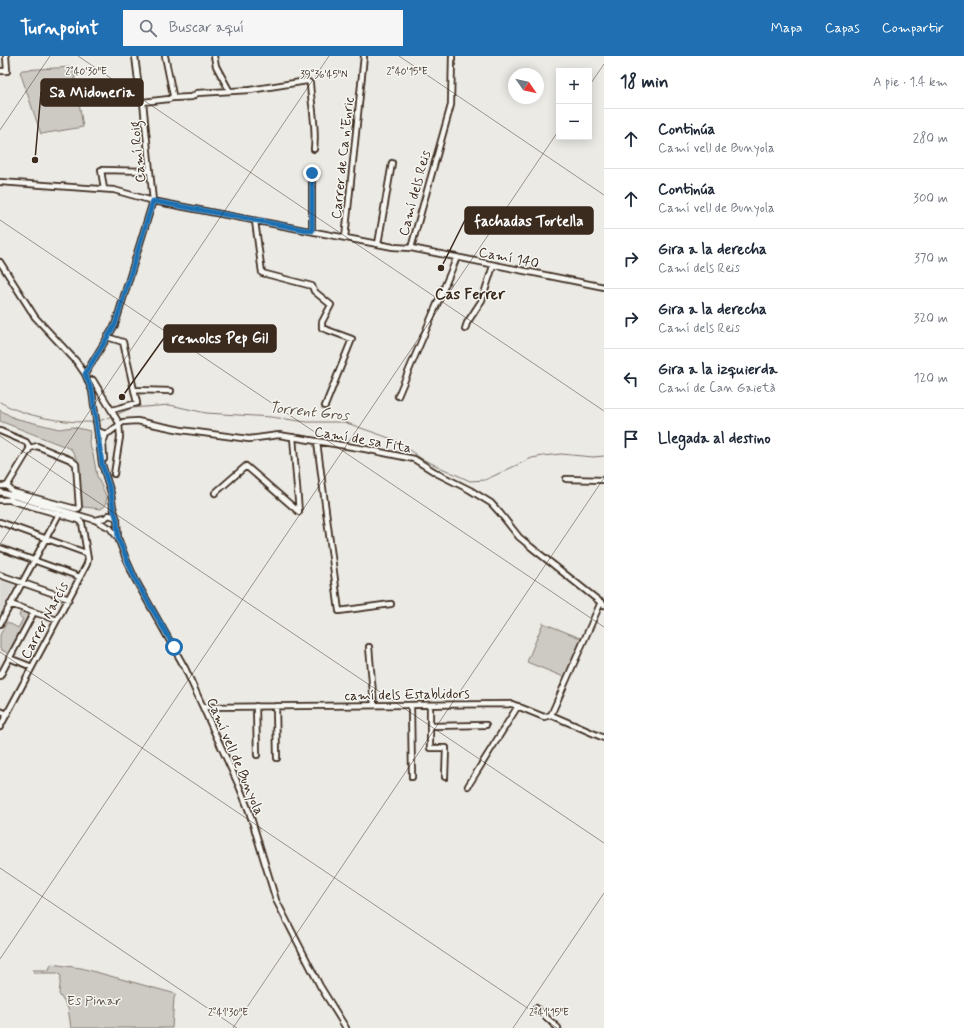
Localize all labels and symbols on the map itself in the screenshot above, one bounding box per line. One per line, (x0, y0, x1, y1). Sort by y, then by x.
text: 2°40'30"E (65, 65, 107, 79)
text: 2°40'15"E (386, 65, 428, 79)
text: 39°36'45"N (300, 68, 348, 82)
north arrow (508, 68, 544, 104)
callout: Sa Midoneria (41, 79, 143, 106)
text: Sa Midoneria (50, 83, 135, 103)
street label: Carrer de Ca n'Enric (328, 96, 358, 220)
street label: Camí Roig (126, 120, 152, 184)
street label: Camí dels Reis (395, 148, 435, 238)
route end (303, 164, 321, 182)
callout: fachadas Tortella (465, 207, 593, 234)
text: fachadas Tortella (473, 212, 584, 232)
street label: Camí 140 (477, 243, 541, 273)
district label: Cas Ferrer (435, 285, 506, 305)
callout: remolcs Pep Gil (164, 325, 276, 352)
text: remolcs Pep Gil (172, 329, 268, 349)
water label: Torrent Gros (268, 398, 351, 426)
street label: Camí de sa Fita (313, 423, 413, 457)
street label: Carrer Narcís (17, 579, 73, 662)
route start (165, 638, 183, 656)
street label: camí dels Establidors (344, 685, 470, 705)
street label: Camí vell de Bunyola (202, 695, 268, 818)
park label: Es Pinar (67, 992, 121, 1010)
text: 2°41'30"E (208, 1006, 248, 1020)
text: 2°41'15"E (529, 1006, 569, 1020)

